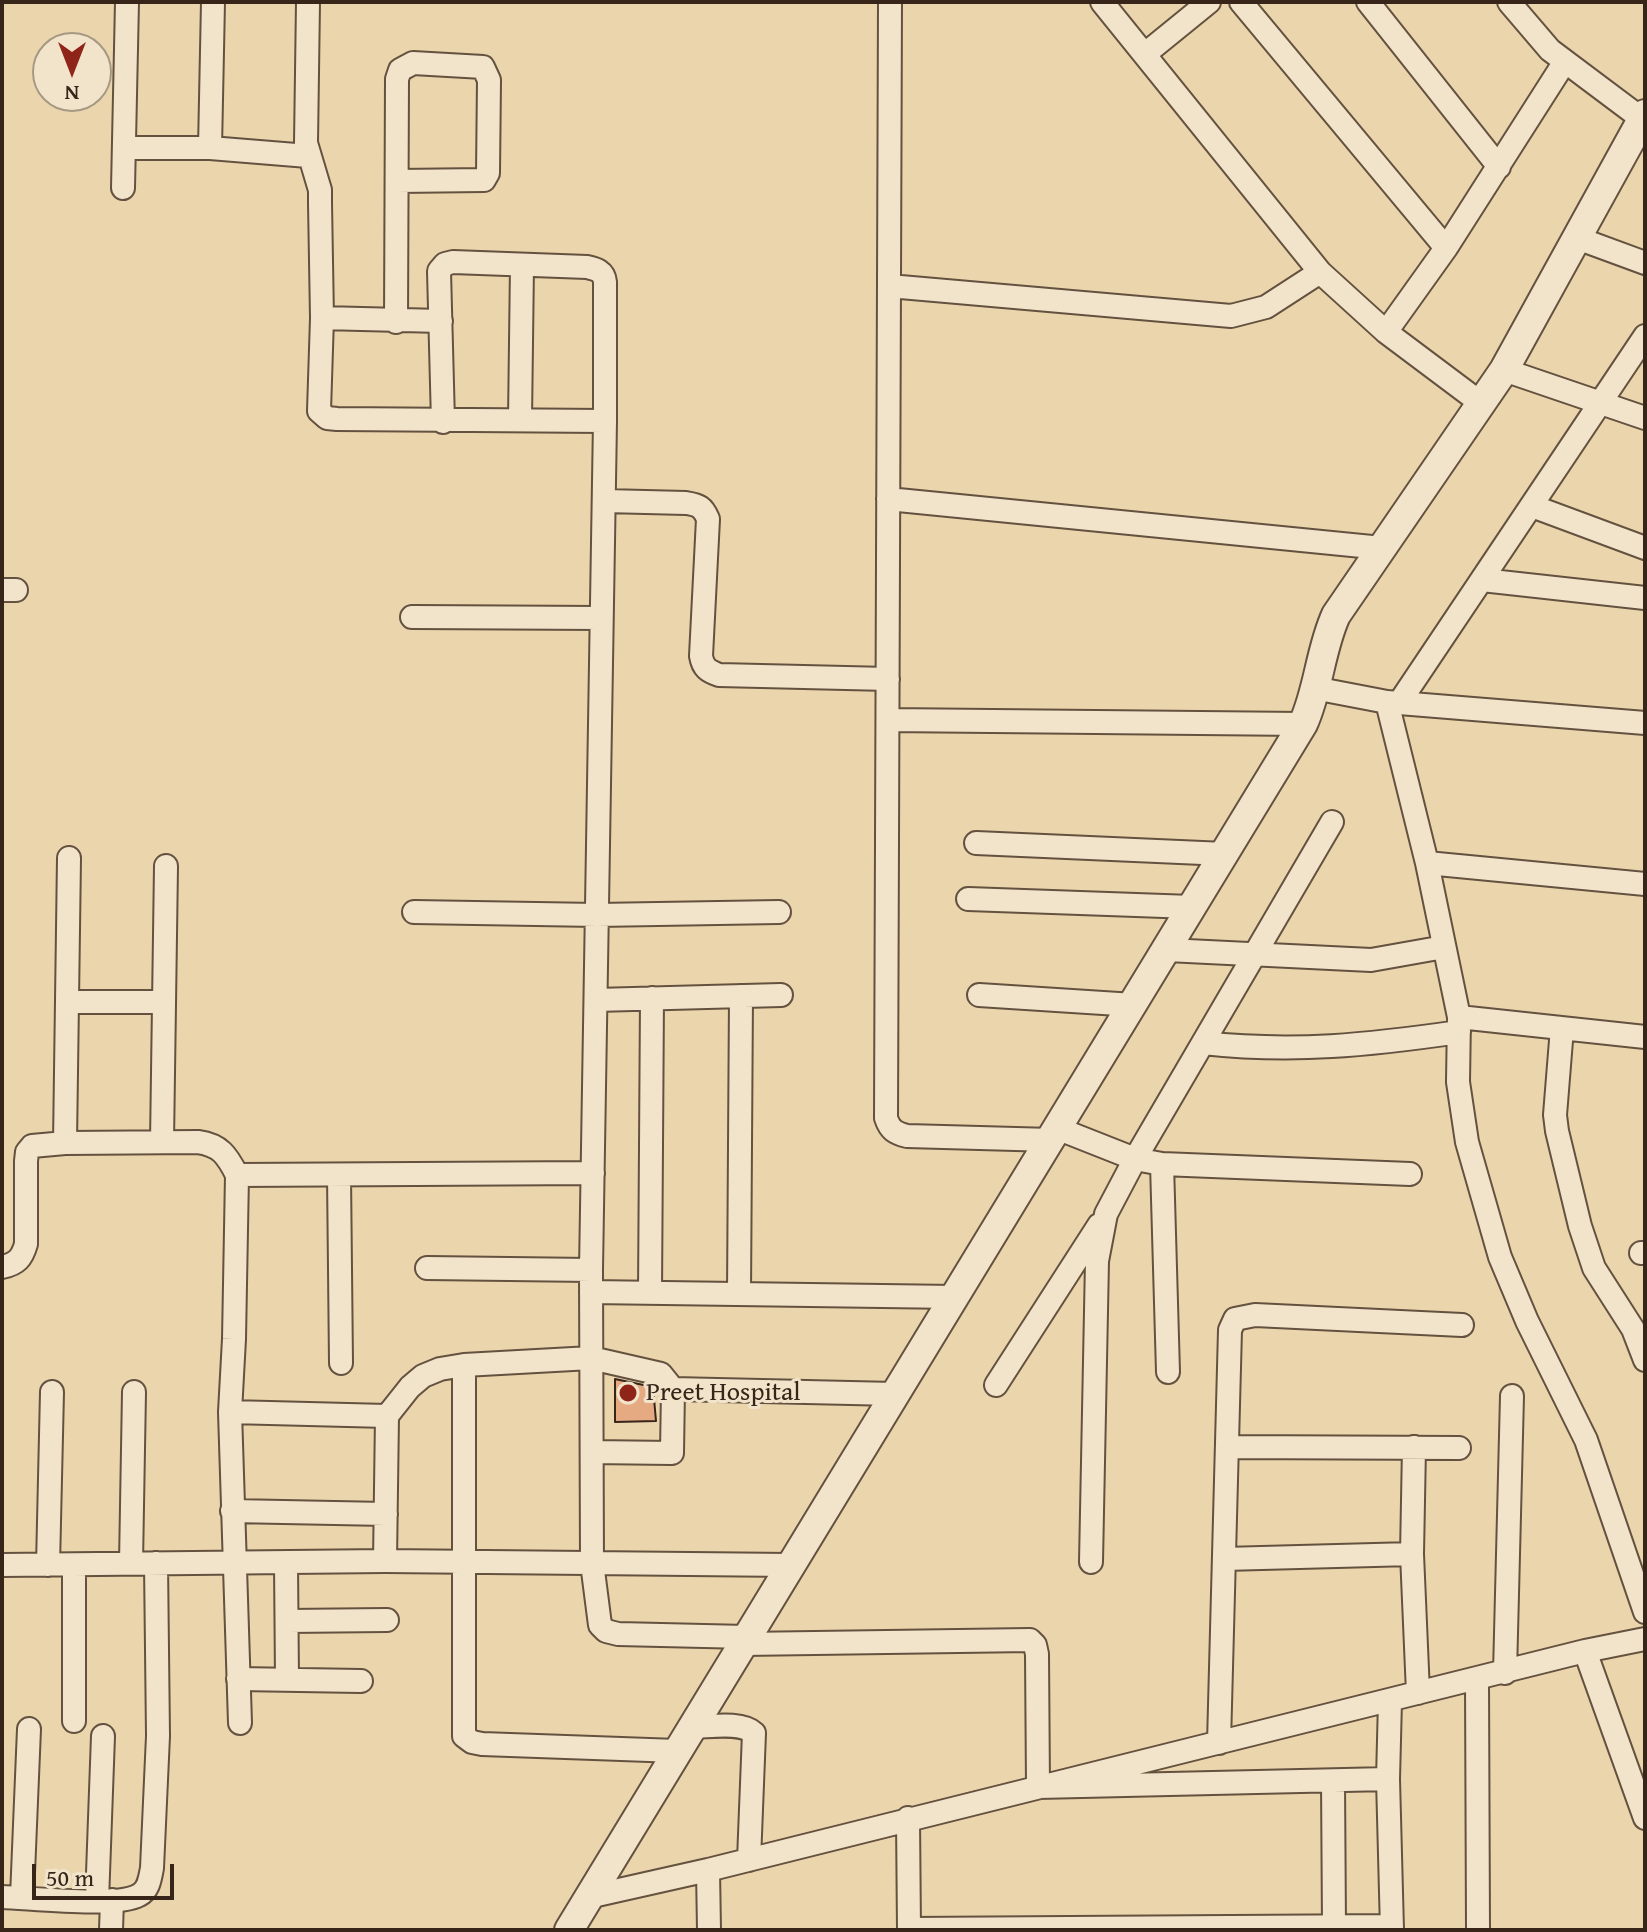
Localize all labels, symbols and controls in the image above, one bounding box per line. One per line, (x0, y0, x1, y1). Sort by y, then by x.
north arrow (32, 32, 112, 112)
text: N (65, 78, 79, 110)
place label: Preet Hospital (646, 1377, 801, 1409)
marker: Preet Hospital (617, 1382, 639, 1404)
scale bar (36, 1848, 178, 1898)
text: 50 m (46, 1860, 94, 1895)

